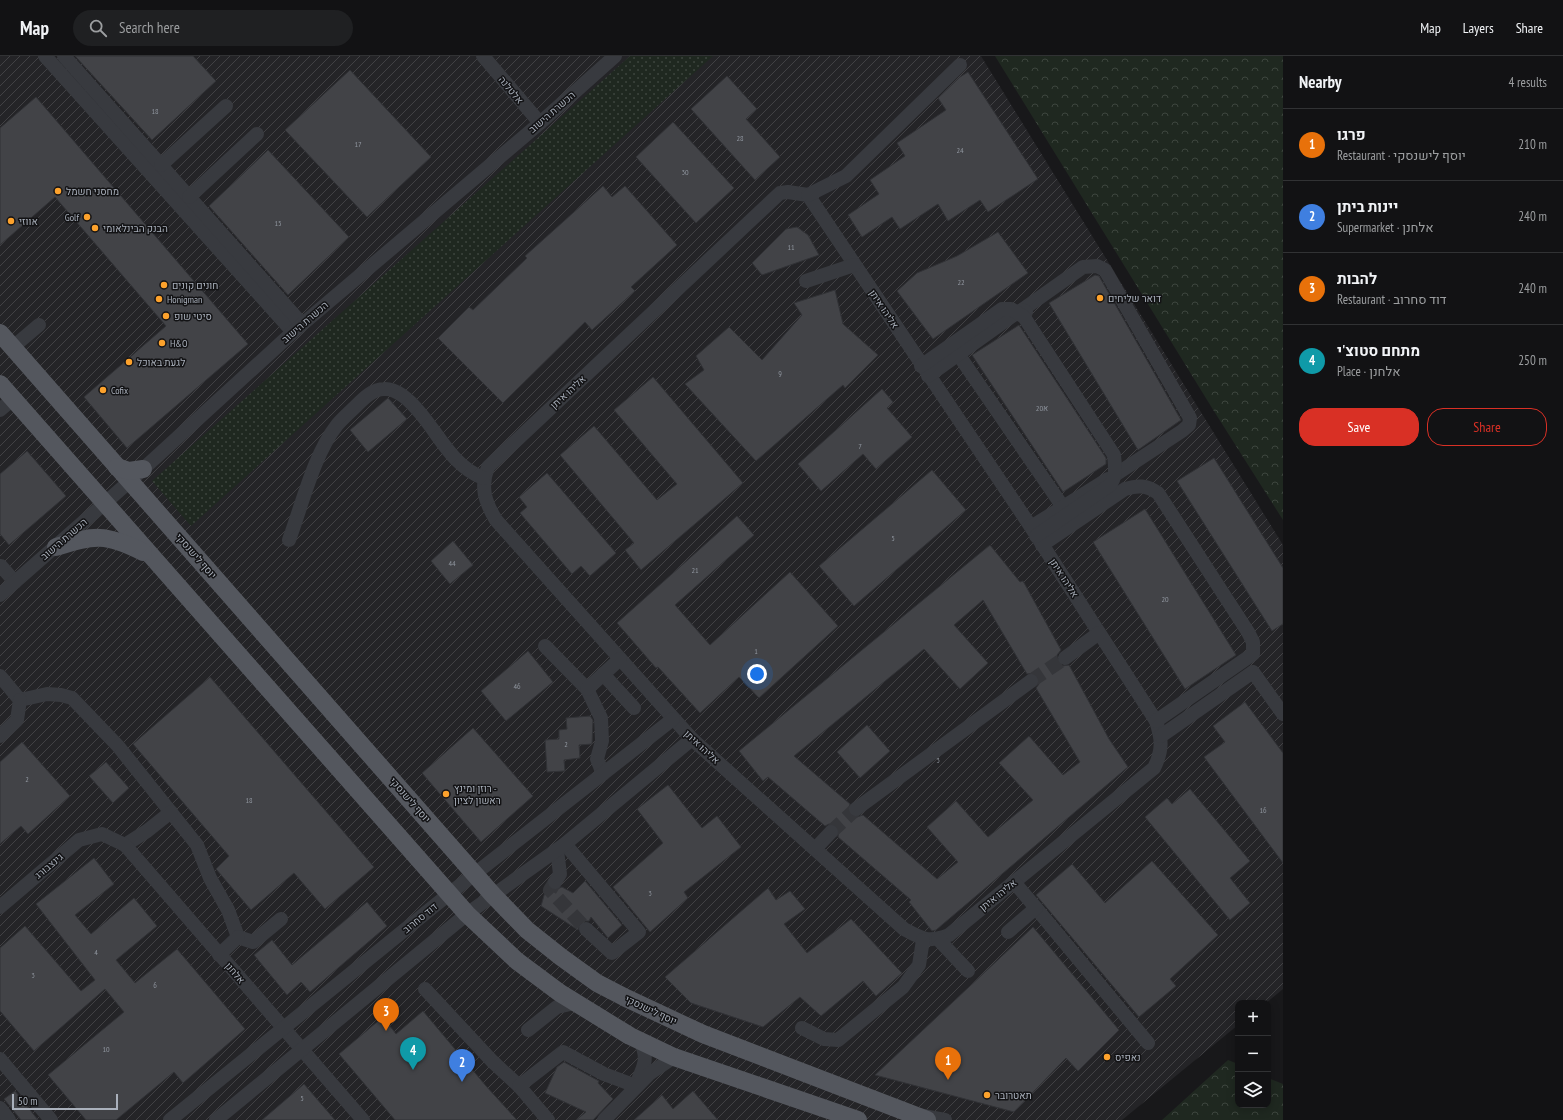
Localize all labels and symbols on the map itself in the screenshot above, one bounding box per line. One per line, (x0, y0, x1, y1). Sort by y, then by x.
street label: אלטלנה (496, 73, 526, 107)
street label: הכשרת הישוב (526, 88, 578, 136)
house number: 18 (151, 106, 159, 116)
house number: 28 (736, 133, 744, 143)
house number: 17 (354, 139, 362, 149)
house number: 24 (956, 145, 964, 155)
house number: 30 (681, 167, 689, 177)
place label: מחסני חשמל (66, 185, 119, 198)
marker: מחסני חשמל (53, 186, 63, 196)
place label: Golf (65, 211, 79, 224)
marker: Golf (82, 212, 92, 222)
place label: אווזי (19, 215, 38, 228)
marker: אווזי (6, 216, 16, 226)
house number: 15 (274, 218, 282, 228)
place label: הבנק הבינלאומי (103, 222, 168, 235)
marker: הבנק הבינלאומי (90, 223, 100, 233)
house number: 11 (787, 242, 795, 252)
house number: 22 (957, 277, 965, 287)
place label: חונים קונים (172, 279, 218, 292)
marker: חונים קונים (159, 280, 169, 290)
street label: אליהו איתן (866, 287, 902, 331)
place label: דואר שליחים (1108, 292, 1161, 305)
place label: Honigman (167, 293, 202, 306)
marker: דואר שליחים (1095, 293, 1105, 303)
marker: Honigman (154, 294, 164, 304)
street label: הכשרת הישוב (279, 298, 331, 346)
place label: סיטי שופ (174, 310, 212, 323)
marker: סיטי שופ (161, 311, 171, 321)
place label: H&O (170, 337, 188, 350)
marker: H&O (157, 338, 167, 348)
place label: לגעת באוכל (137, 356, 185, 369)
marker: לגעת באוכל (124, 357, 134, 367)
house number: 9 (778, 368, 782, 378)
street label: אליהו איתן (547, 372, 589, 412)
place label: Cofix (111, 384, 128, 397)
marker: Cofix (98, 385, 108, 395)
house number: 20א (1036, 403, 1048, 413)
house number: 7 (858, 441, 862, 451)
street label: הכשרת הישוב (38, 515, 90, 563)
street label: יוסף לישנסקי (173, 531, 219, 581)
house number: 5 (891, 533, 895, 543)
street label: אליהו איתן (1047, 556, 1081, 600)
house number: 44 (448, 558, 456, 568)
house number: 21 (691, 565, 699, 575)
house number: 20 (1161, 594, 1169, 604)
house number: 1 (754, 646, 758, 656)
your location (747, 664, 767, 684)
house number: 46 (513, 681, 521, 691)
street label: אליהו איתן (681, 727, 723, 767)
house number: 2 (564, 739, 568, 749)
house number: 3 (936, 755, 940, 765)
house number: 2 (25, 774, 29, 784)
street label: יוסף לישנסקי (387, 775, 433, 825)
place label: רוזן ומינץ - ראשון לציון (454, 782, 501, 807)
marker: רוזן ומינץ - ראשון לציון (441, 789, 451, 799)
house number: 18 (245, 795, 253, 805)
house number: 16 (1259, 805, 1267, 815)
street label: גינצבורג (32, 850, 66, 882)
street label: אליהו איתן (977, 876, 1019, 914)
house number: 3 (648, 888, 652, 898)
street label: דוד סחרוב (400, 900, 440, 936)
house number: 4 (94, 947, 98, 957)
street label: אלחנן (222, 960, 248, 986)
house number: 3 (31, 970, 35, 980)
house number: 6 (153, 980, 157, 990)
street label: יוסף לישנסקי (623, 992, 679, 1028)
pin: 3 (373, 998, 399, 1031)
pin: 4 (400, 1037, 426, 1070)
house number: 10 (102, 1044, 110, 1054)
pin: 1 (935, 1047, 961, 1080)
pin: 2 (449, 1049, 475, 1082)
place label: נאפיס (1115, 1051, 1141, 1064)
marker: נאפיס (1102, 1052, 1112, 1062)
place label: תאטרובר (995, 1089, 1032, 1102)
marker: תאטרובר (982, 1090, 992, 1100)
scale bar (12, 1092, 118, 1111)
house number: 5 (300, 1093, 304, 1103)

